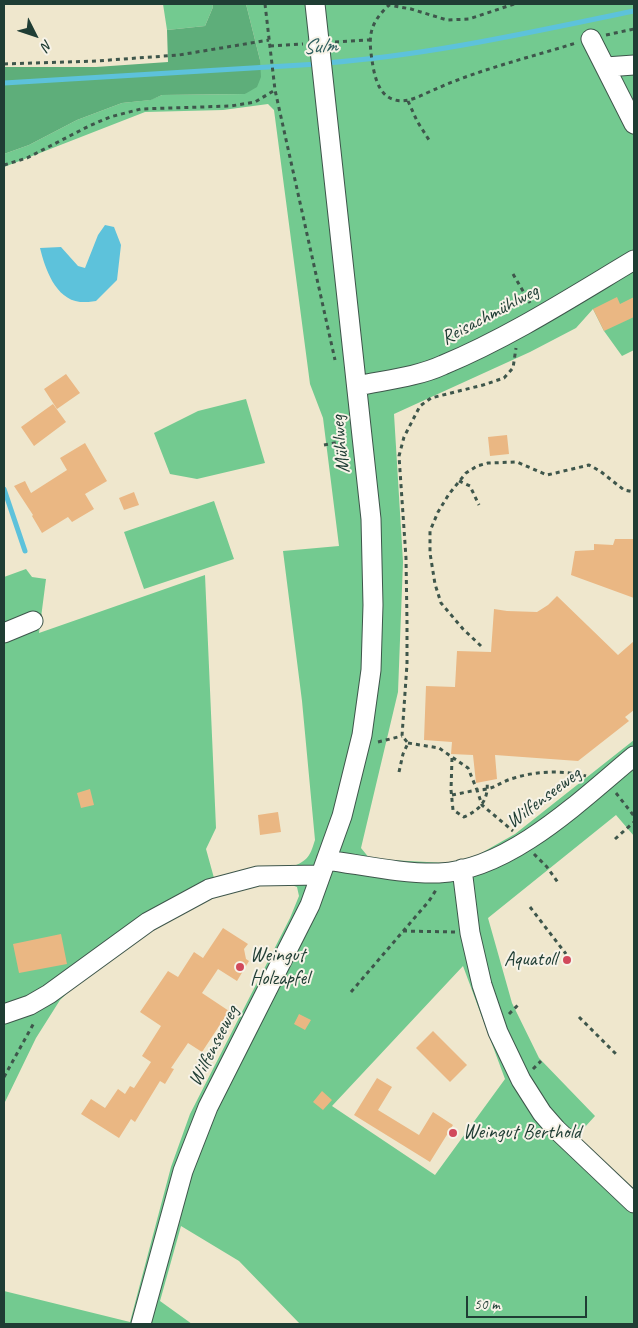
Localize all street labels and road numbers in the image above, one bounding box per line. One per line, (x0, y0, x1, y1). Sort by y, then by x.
street label: Reisachmühlweg (437, 279, 543, 351)
street label: Mühlweg (326, 414, 356, 474)
street label: Wilfenseeweg (502, 762, 586, 834)
street label: Wilfenseeweg (184, 1002, 244, 1090)

